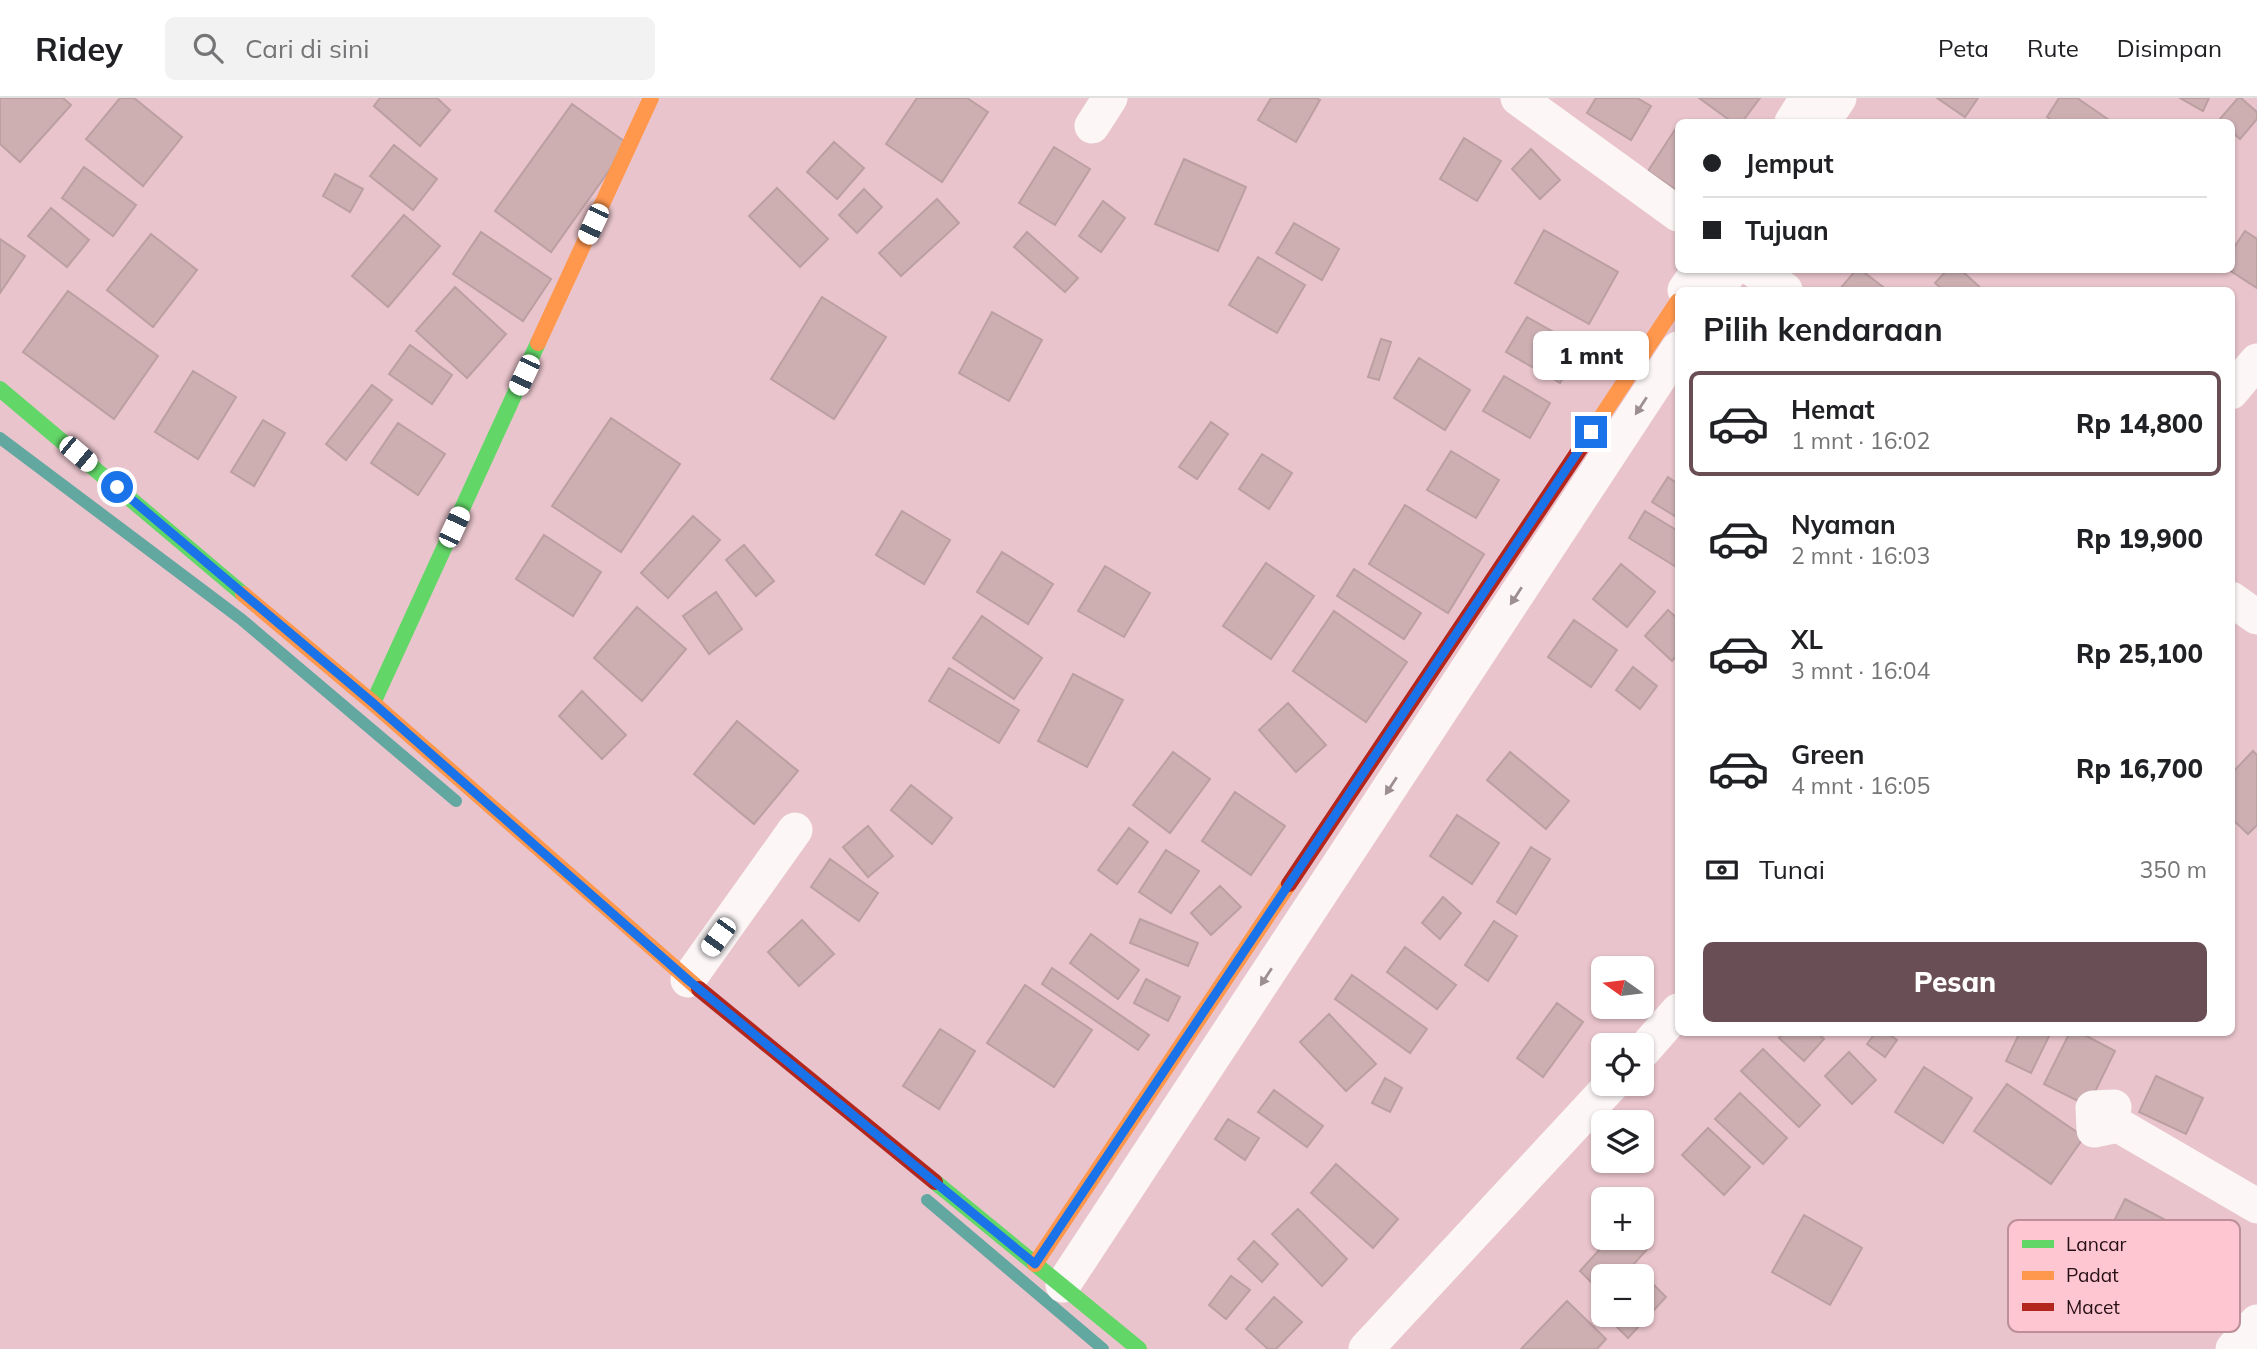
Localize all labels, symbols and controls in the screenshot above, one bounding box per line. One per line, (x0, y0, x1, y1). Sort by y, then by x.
search box (165, 17, 655, 80)
text: Ridey (35, 28, 123, 69)
icon: search (189, 29, 227, 67)
text: Cari di sini (245, 32, 369, 65)
text: Peta (1938, 33, 1989, 63)
text: Rute (2027, 33, 2079, 63)
text: Disimpan (2117, 33, 2222, 63)
text: Jemput (1745, 147, 1834, 180)
car (575, 201, 612, 247)
text: Tujuan (1745, 214, 1829, 247)
text: Pilih kendaraan (1703, 309, 1943, 349)
callout: 1 mnt (1533, 330, 1649, 380)
text: 1 mnt (1559, 341, 1623, 370)
car (506, 352, 543, 398)
icon: car (1707, 392, 1770, 455)
text: Hemat (1791, 393, 1875, 426)
one-way arrow (1634, 396, 1647, 416)
text: Rp 14,800 (2076, 407, 2203, 440)
route end (1575, 416, 1607, 448)
text: 1 mnt · 16:02 (1791, 426, 1930, 455)
car (56, 432, 101, 476)
route start (101, 471, 133, 503)
car (436, 504, 473, 550)
icon: car (1707, 507, 1770, 570)
text: Nyaman (1791, 508, 1896, 541)
text: Rp 19,900 (2076, 522, 2203, 555)
text: 2 mnt · 16:03 (1791, 541, 1930, 570)
one-way arrow (1509, 587, 1522, 606)
icon: car (1707, 622, 1770, 685)
text: XL (1791, 623, 1823, 656)
text: Rp 25,100 (2076, 637, 2203, 670)
text: 3 mnt · 16:04 (1791, 656, 1930, 685)
icon: car (1707, 737, 1770, 800)
text: Green (1791, 738, 1864, 771)
text: Rp 16,700 (2076, 752, 2203, 785)
text: 4 mnt · 16:05 (1791, 771, 1930, 800)
one-way arrow (1384, 777, 1397, 796)
icon: cash (1703, 851, 1741, 889)
text: Tunai (1759, 853, 1825, 886)
text: 350 m (2139, 855, 2207, 884)
car (698, 914, 739, 960)
button: Pesan (1703, 942, 2207, 1022)
north arrow (1591, 956, 1654, 1018)
map controls (1591, 956, 1654, 1327)
one-way arrow (1259, 967, 1272, 986)
button: locate (1591, 1033, 1654, 1096)
button: layers (1591, 1110, 1654, 1173)
button: + (1591, 1187, 1654, 1250)
legend (2008, 1220, 2240, 1332)
text: Lancar (2066, 1232, 2127, 1256)
text: Padat (2066, 1263, 2119, 1287)
button: − (1591, 1264, 1654, 1327)
text: Macet (2066, 1295, 2120, 1319)

